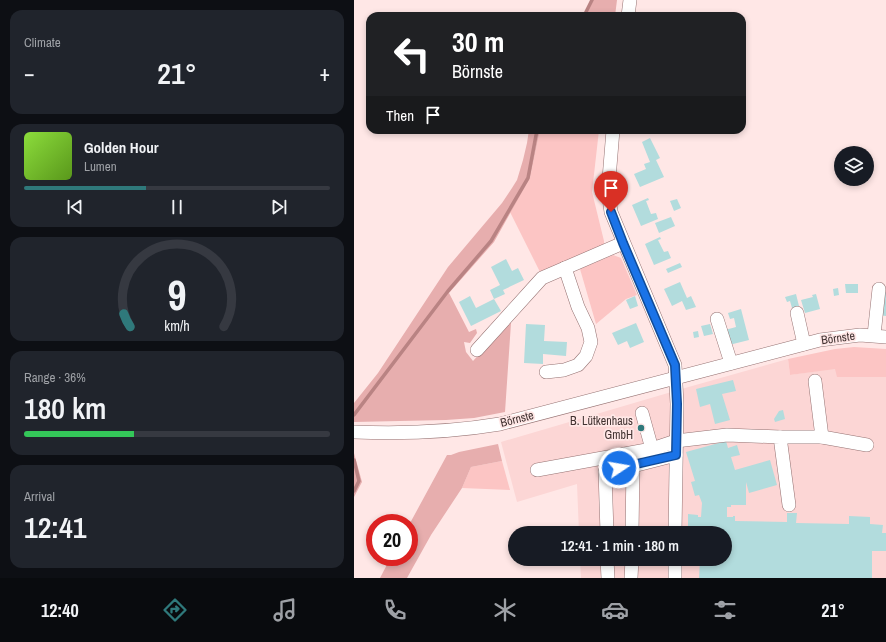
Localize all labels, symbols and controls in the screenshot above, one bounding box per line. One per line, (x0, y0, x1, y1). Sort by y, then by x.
text: 30 m (452, 23, 504, 61)
icon: left (386, 28, 438, 80)
text: Climate (24, 34, 61, 51)
text: 21° (157, 53, 197, 93)
text: − (24, 58, 35, 88)
text: + (319, 58, 330, 88)
text: Börnste (452, 59, 503, 84)
icon: arrive (422, 104, 444, 126)
text: Then (386, 105, 414, 126)
text: Golden Hour (84, 137, 159, 158)
map controls (834, 146, 874, 186)
button: layers (834, 146, 874, 186)
text: Lumen (84, 158, 117, 175)
pin (594, 171, 628, 212)
icon: arrive (600, 177, 622, 199)
icon: previous (64, 196, 86, 218)
icon: pause (166, 196, 188, 218)
icon: next (268, 196, 290, 218)
text: 9 (168, 267, 186, 323)
text: km/h (164, 316, 190, 335)
street label: Börnste (820, 328, 856, 348)
text: Range · 36% (24, 369, 86, 386)
text: 180 km (24, 388, 106, 428)
street label: Börnste (499, 407, 535, 431)
place label: B. Lütkenhaus GmbH (570, 413, 633, 443)
marker: B. Lütkenhaus GmbH (636, 423, 646, 433)
position arrow (598, 447, 640, 489)
text: Arrival (24, 488, 55, 505)
text: 12:41 (24, 507, 86, 547)
speed limit sign: 20 (366, 514, 418, 566)
text: 12:41 · 1 min · 180 m (561, 535, 679, 556)
icon: directions (161, 596, 189, 624)
icon: music (271, 596, 299, 624)
icon: phone (381, 596, 409, 624)
icon: climate (491, 596, 519, 624)
icon: car (601, 596, 629, 624)
icon: filters (711, 596, 739, 624)
text: 12:40 (41, 598, 79, 623)
text: 21° (821, 598, 845, 623)

